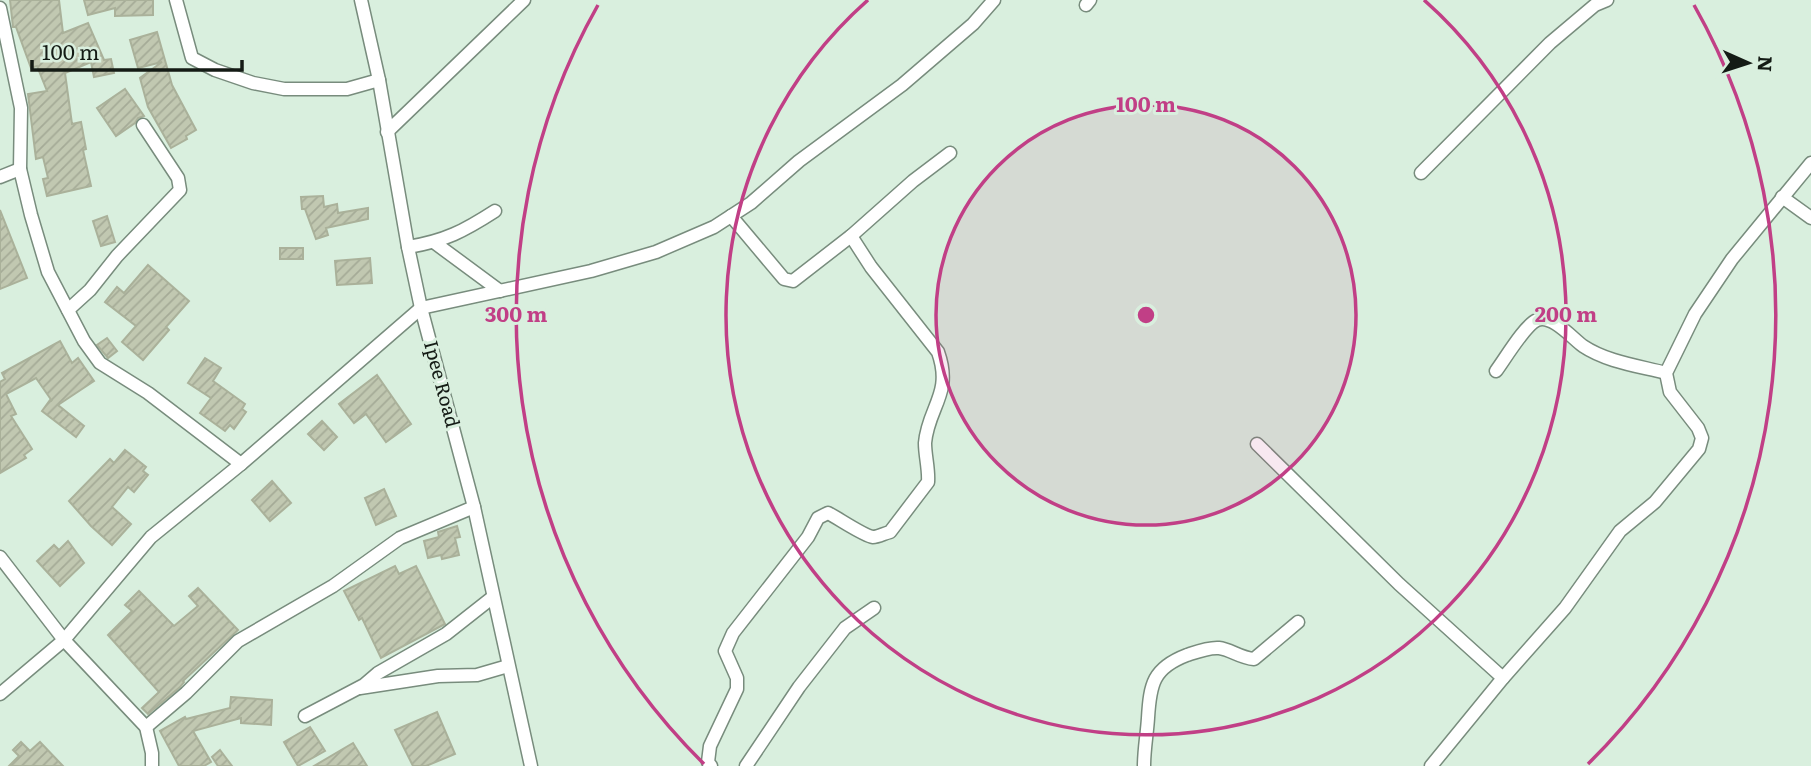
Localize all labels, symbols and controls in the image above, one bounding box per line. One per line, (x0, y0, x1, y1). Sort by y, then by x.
scale bar (32, 28, 242, 72)
north arrow (1713, 28, 1783, 98)
text: 100 m (42, 35, 99, 66)
text: N (1752, 55, 1780, 73)
text: 100 m (1116, 87, 1176, 118)
text: 300 m (485, 297, 547, 328)
text: 200 m (1535, 297, 1597, 328)
centre of rings (1134, 303, 1158, 327)
street label: Ipee Road (418, 337, 468, 431)

